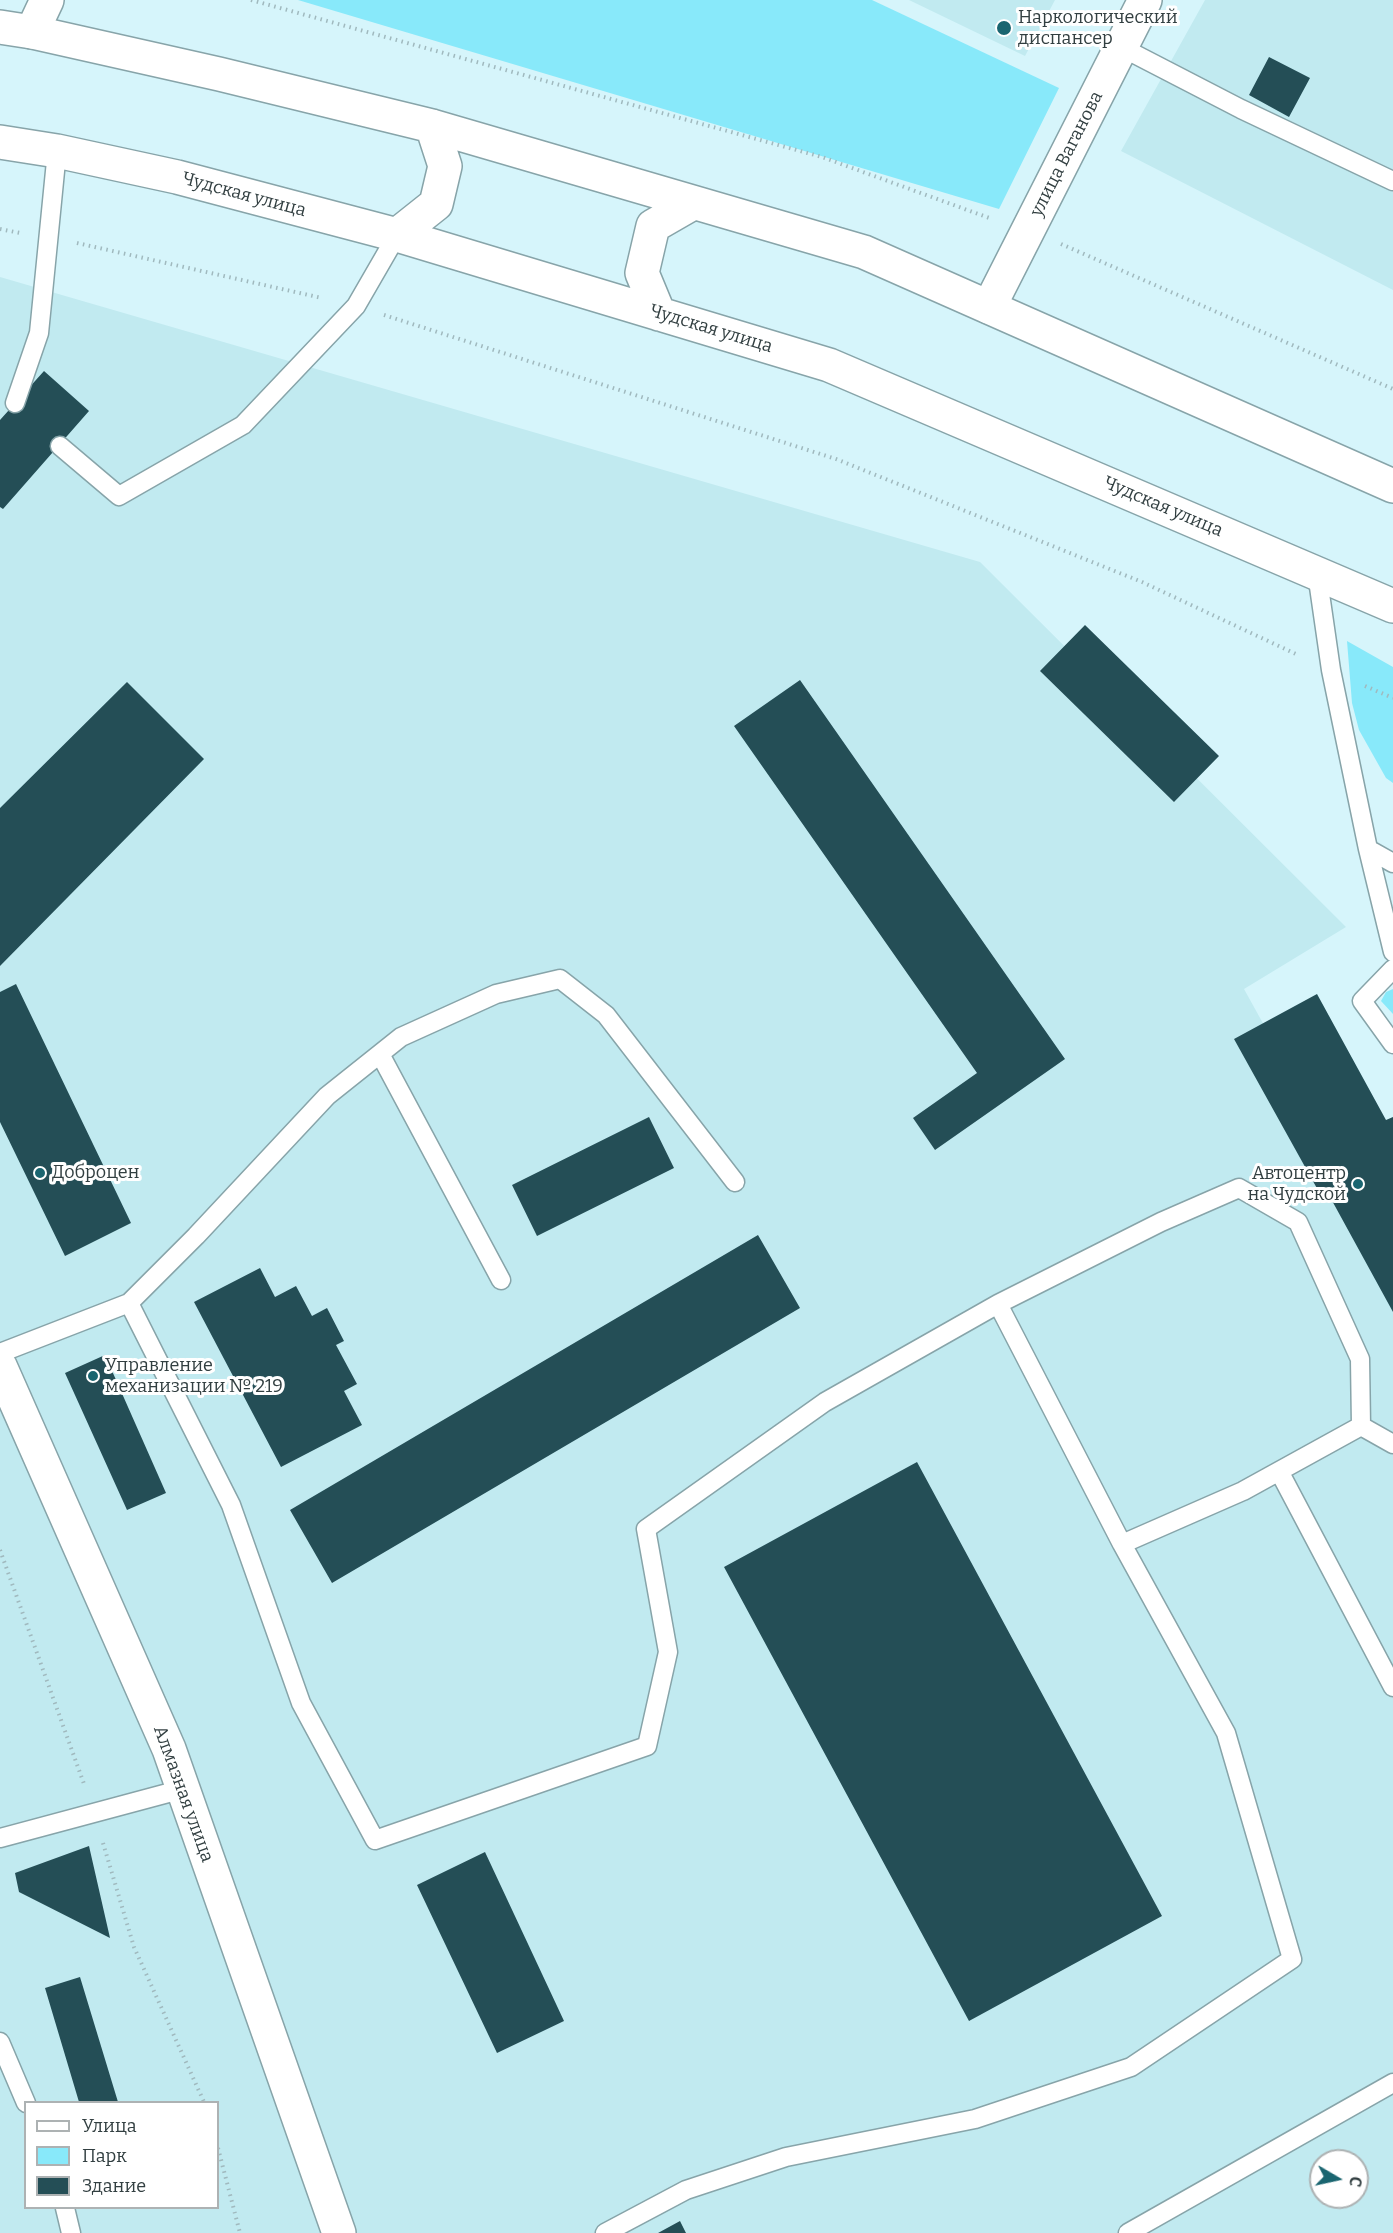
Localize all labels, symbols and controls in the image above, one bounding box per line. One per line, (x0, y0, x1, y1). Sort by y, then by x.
place label: Наркологический диспансер (1018, 7, 1178, 50)
marker: Наркологический диспансер (995, 19, 1013, 37)
street label: улица Ваганова (1026, 88, 1108, 220)
street label: Чудская улица (180, 168, 308, 222)
street label: Чудская улица (647, 300, 775, 358)
street label: Чудская улица (1100, 472, 1226, 542)
place label: Доброцен (52, 1162, 139, 1184)
place label: Автоцентр на Чудской (1247, 1163, 1346, 1206)
marker: Доброцен (33, 1166, 47, 1180)
marker: Автоцентр на Чудской (1351, 1177, 1365, 1191)
place label: Управление механизации № 219 (105, 1355, 283, 1398)
marker: Управление механизации № 219 (86, 1369, 100, 1383)
street label: Алмазная улица (148, 1723, 218, 1865)
legend (24, 2101, 219, 2209)
text: Улица (82, 2115, 137, 2137)
text: Парк (82, 2145, 127, 2167)
north arrow (1309, 2149, 1369, 2209)
text: Здание (82, 2175, 146, 2197)
text: С (1345, 2175, 1365, 2188)

